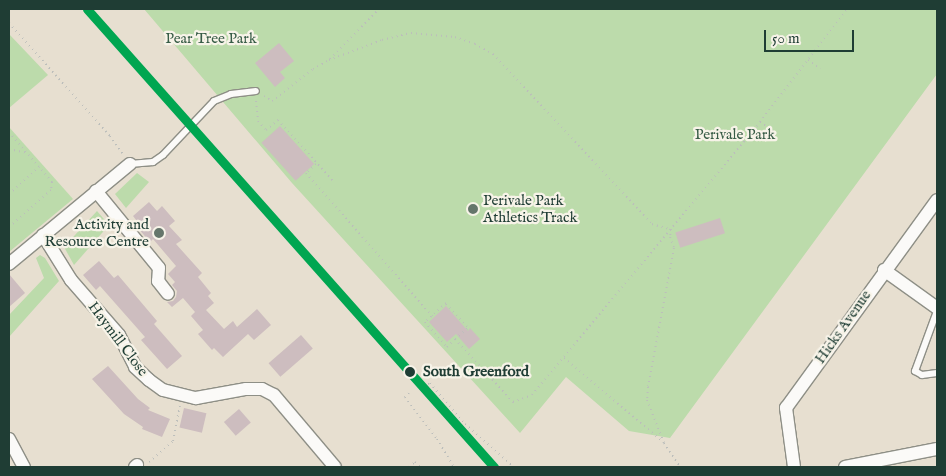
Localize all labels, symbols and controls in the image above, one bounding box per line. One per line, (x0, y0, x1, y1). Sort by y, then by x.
scale bar (766, 20, 856, 52)
text: 50 m (772, 29, 800, 48)
park label: Pear Tree Park (165, 30, 257, 48)
park label: Perivale Park (695, 126, 775, 144)
place label: Perivale Park Athletics Track (483, 191, 578, 226)
marker: Perivale Park Athletics Track (467, 203, 479, 215)
place label: Activity and Resource Centre (44, 215, 149, 250)
marker: Activity and Resource Centre (153, 227, 165, 239)
street label: Hicks Avenue (811, 287, 875, 367)
street label: Haymill Close (84, 298, 152, 380)
marker: South Greenford (401, 363, 419, 381)
place label: South Greenford (423, 363, 529, 381)

